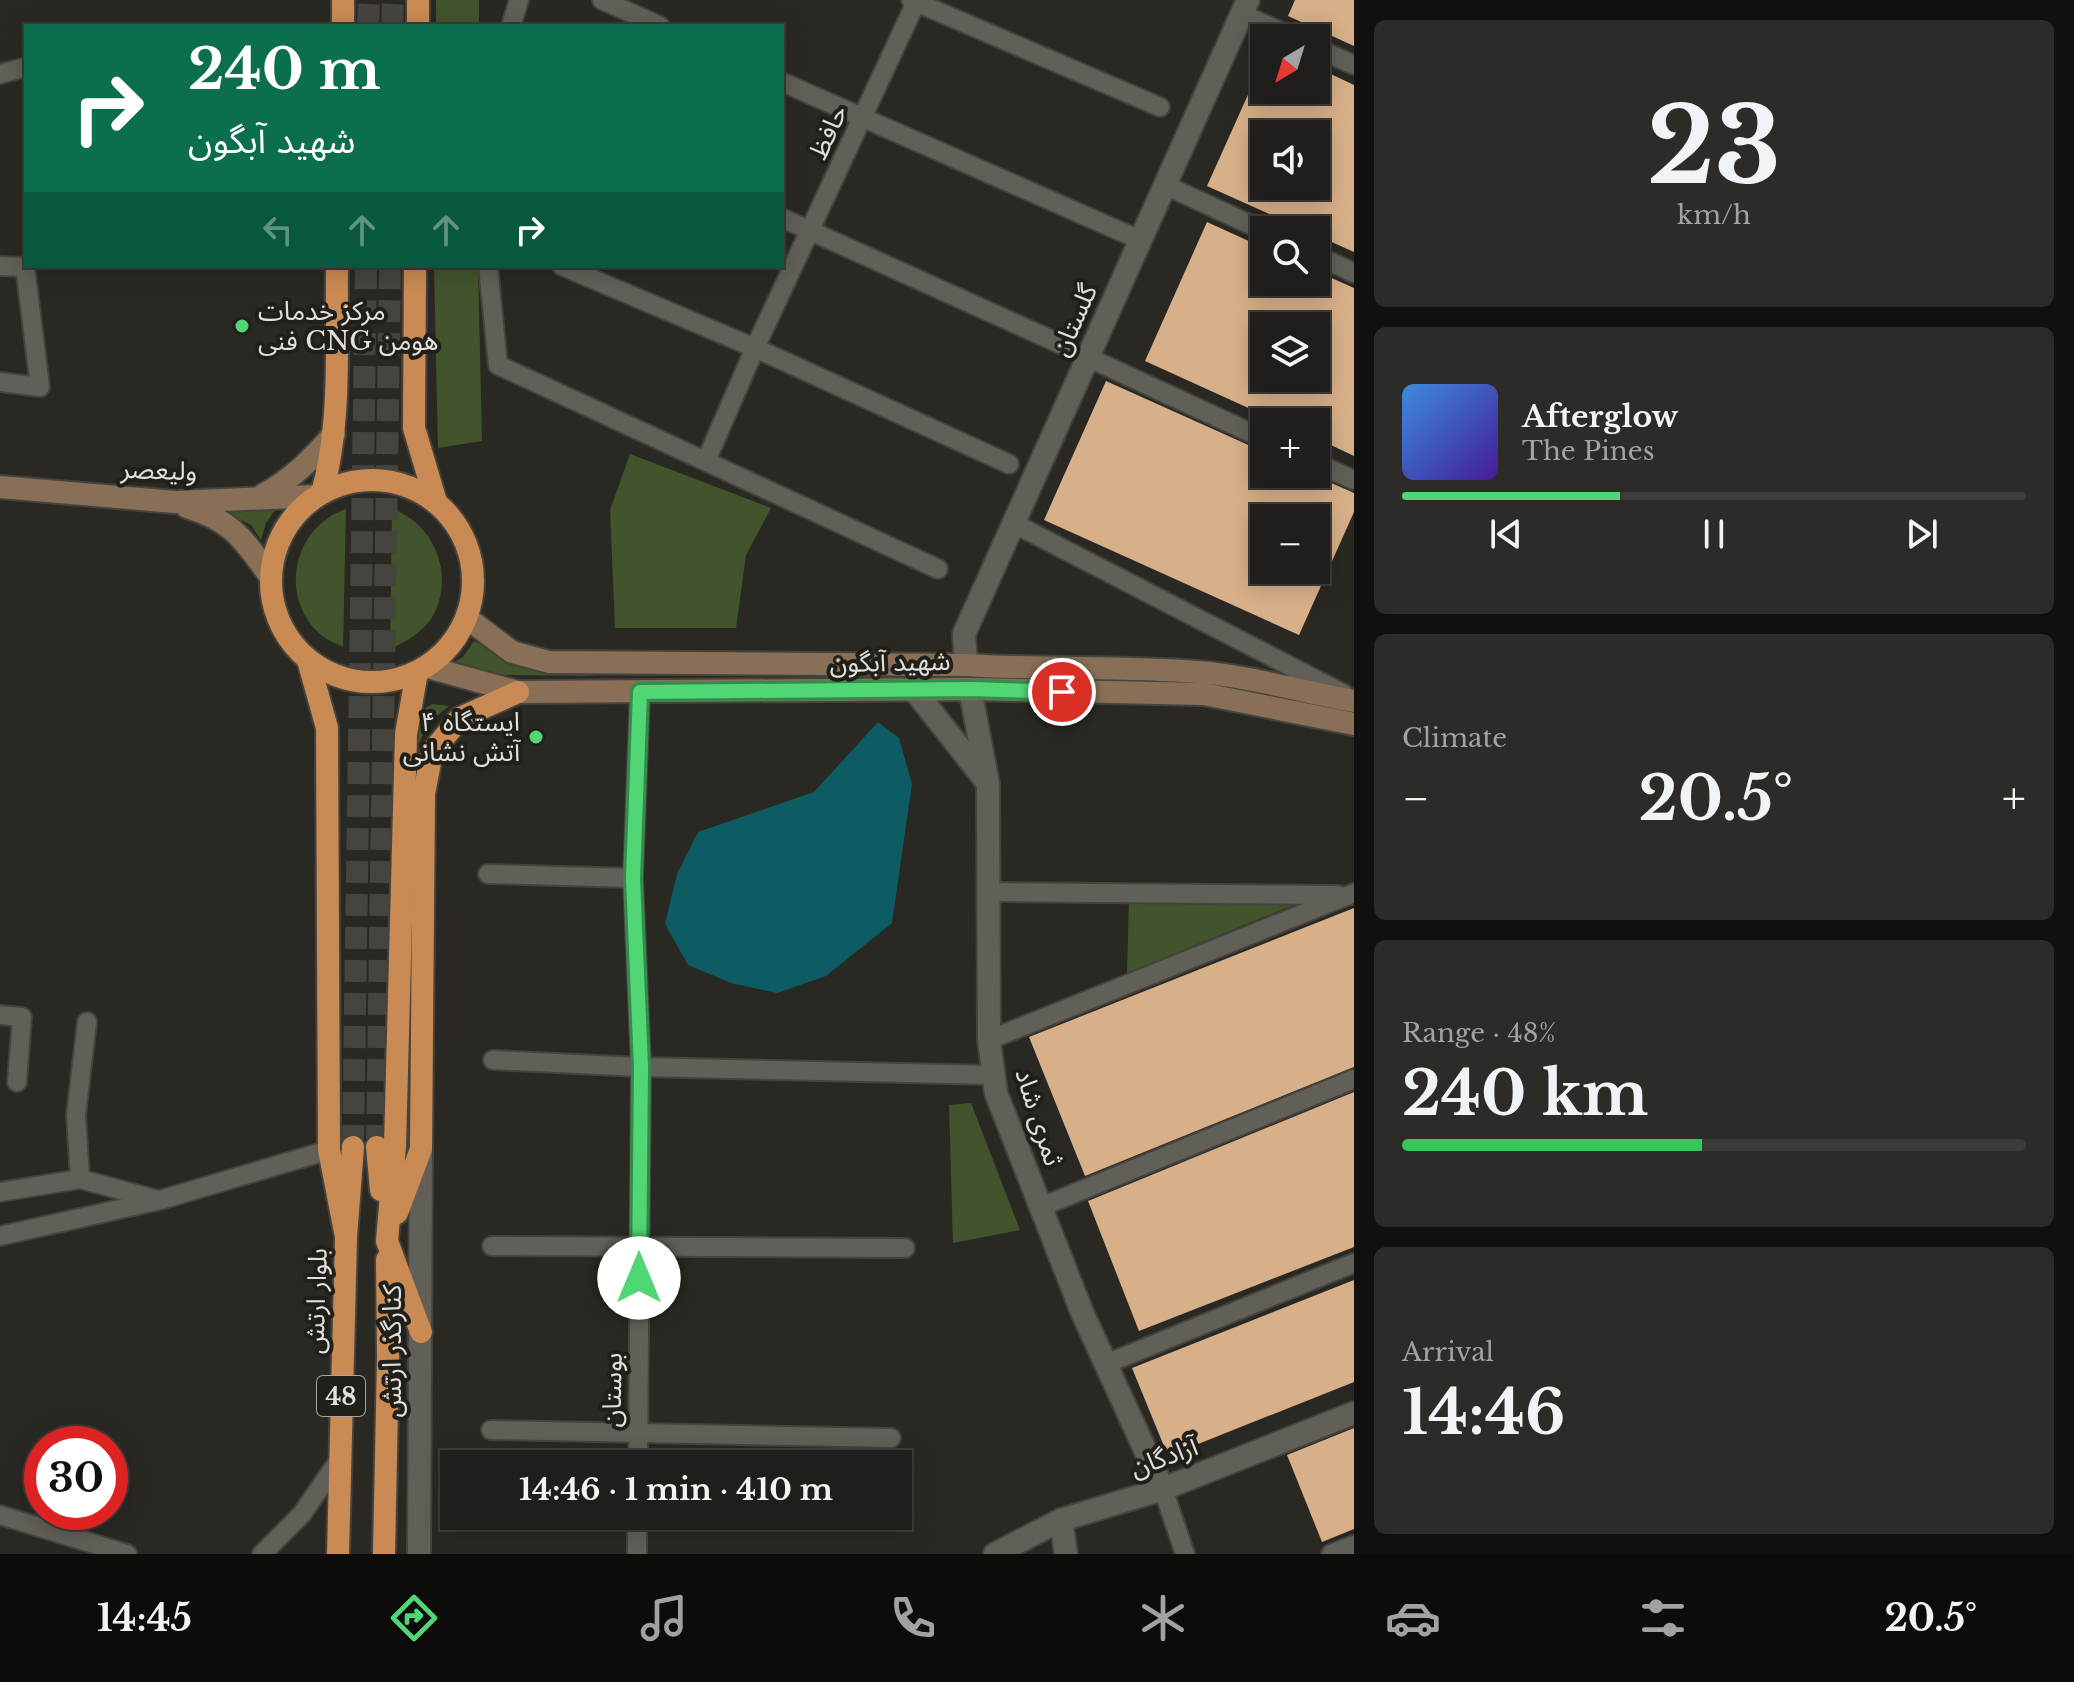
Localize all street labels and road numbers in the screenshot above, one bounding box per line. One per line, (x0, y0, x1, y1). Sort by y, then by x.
street label: حافظ (802, 100, 854, 164)
street label: گلستان (1044, 279, 1104, 361)
street label: ولیعصر (119, 453, 198, 487)
street label: شهید آبگون (829, 645, 951, 679)
street label: ثمری شاد (1008, 1064, 1070, 1170)
street label: بلوار ارتش (298, 1247, 334, 1355)
street label: کنارگذر ارتش (376, 1284, 408, 1417)
street label: بوستان (595, 1352, 629, 1428)
road number: 48 (317, 1376, 365, 1416)
street label: آزادگان (1126, 1430, 1204, 1484)

